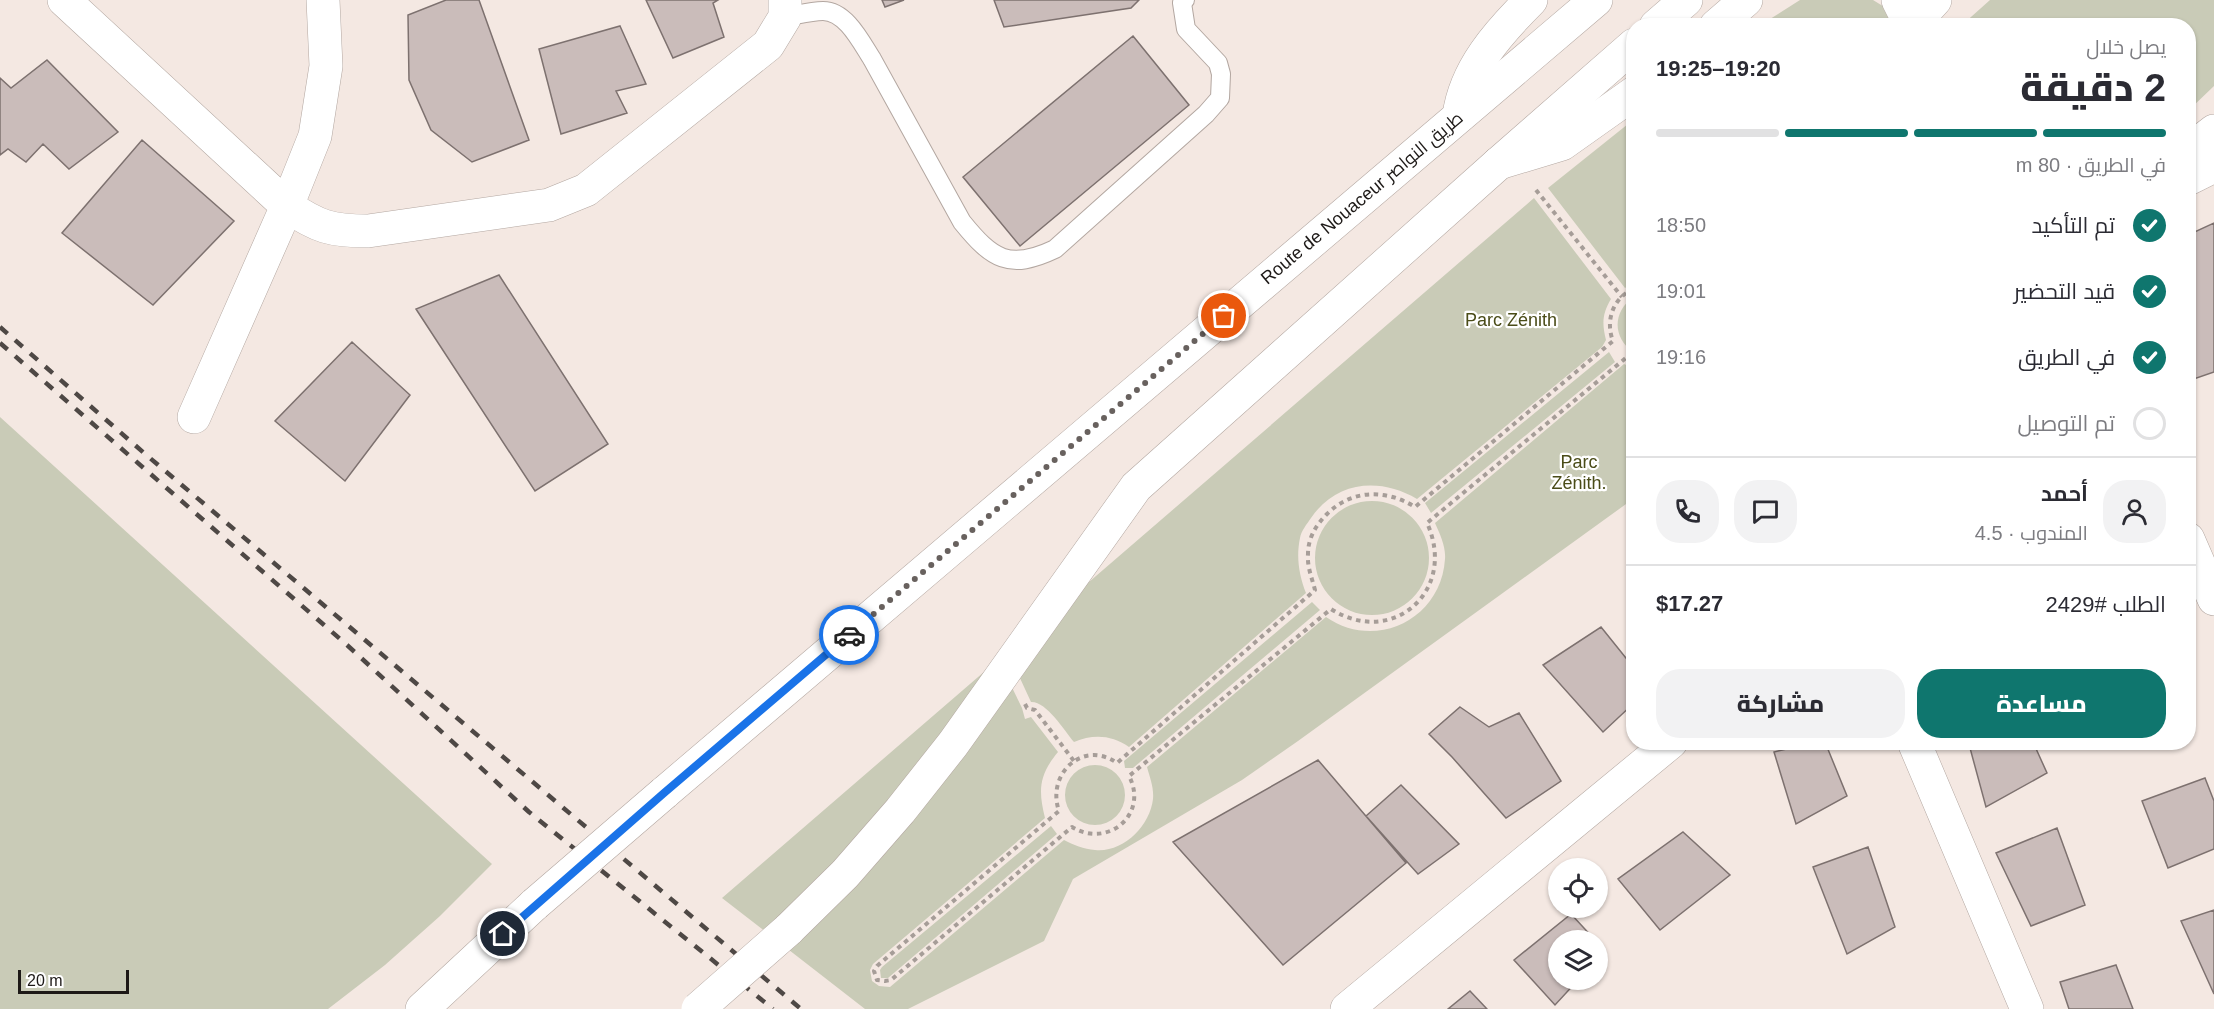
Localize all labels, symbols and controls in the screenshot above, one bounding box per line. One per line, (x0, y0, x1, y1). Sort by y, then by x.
text: يصل خلال (2086, 36, 2166, 58)
text: 19:20–19:25 (1656, 56, 1781, 81)
text: 2 دقيقة (2020, 66, 2166, 109)
street label: Route de Nouaceur طريق النواصر (1257, 108, 1468, 290)
text: في الطريق · 80 m (2016, 154, 2166, 176)
icon: check (2133, 209, 2166, 242)
text: تم التأكيد (2032, 213, 2115, 238)
text: 18:50 (1656, 214, 1706, 236)
icon: check (2133, 275, 2166, 308)
text: قيد التحضير (2014, 279, 2115, 304)
text: 19:01 (1656, 280, 1706, 302)
pin (1198, 290, 1249, 341)
icon: bag (1207, 299, 1240, 332)
park label: Parc Zénith (1465, 310, 1557, 330)
icon: check (2133, 341, 2166, 374)
text: في الطريق (2018, 345, 2115, 370)
text: 19:16 (1656, 346, 1706, 368)
text: تم التوصيل (2017, 411, 2115, 436)
park label: Parc Zénith. (1551, 452, 1607, 493)
button: phone (1656, 480, 1719, 543)
button: chat (1734, 480, 1797, 543)
button: person (2103, 480, 2166, 543)
text: أحمد (2041, 481, 2088, 506)
text: المندوب · 4.5 (1975, 522, 2088, 544)
text: $17.27 (1656, 591, 1723, 616)
text: الطلب #2429 (2046, 592, 2166, 617)
courier (819, 605, 879, 665)
icon: car (833, 619, 866, 652)
button: مشاركة (1656, 669, 1905, 738)
button: مساعدة (1917, 669, 2166, 738)
map controls (1548, 858, 1608, 990)
button: locate (1548, 858, 1608, 918)
pin (477, 908, 528, 959)
icon: home (486, 917, 519, 950)
button: layers (1548, 930, 1608, 990)
scale bar (18, 967, 129, 994)
text: 20 m (27, 972, 63, 989)

